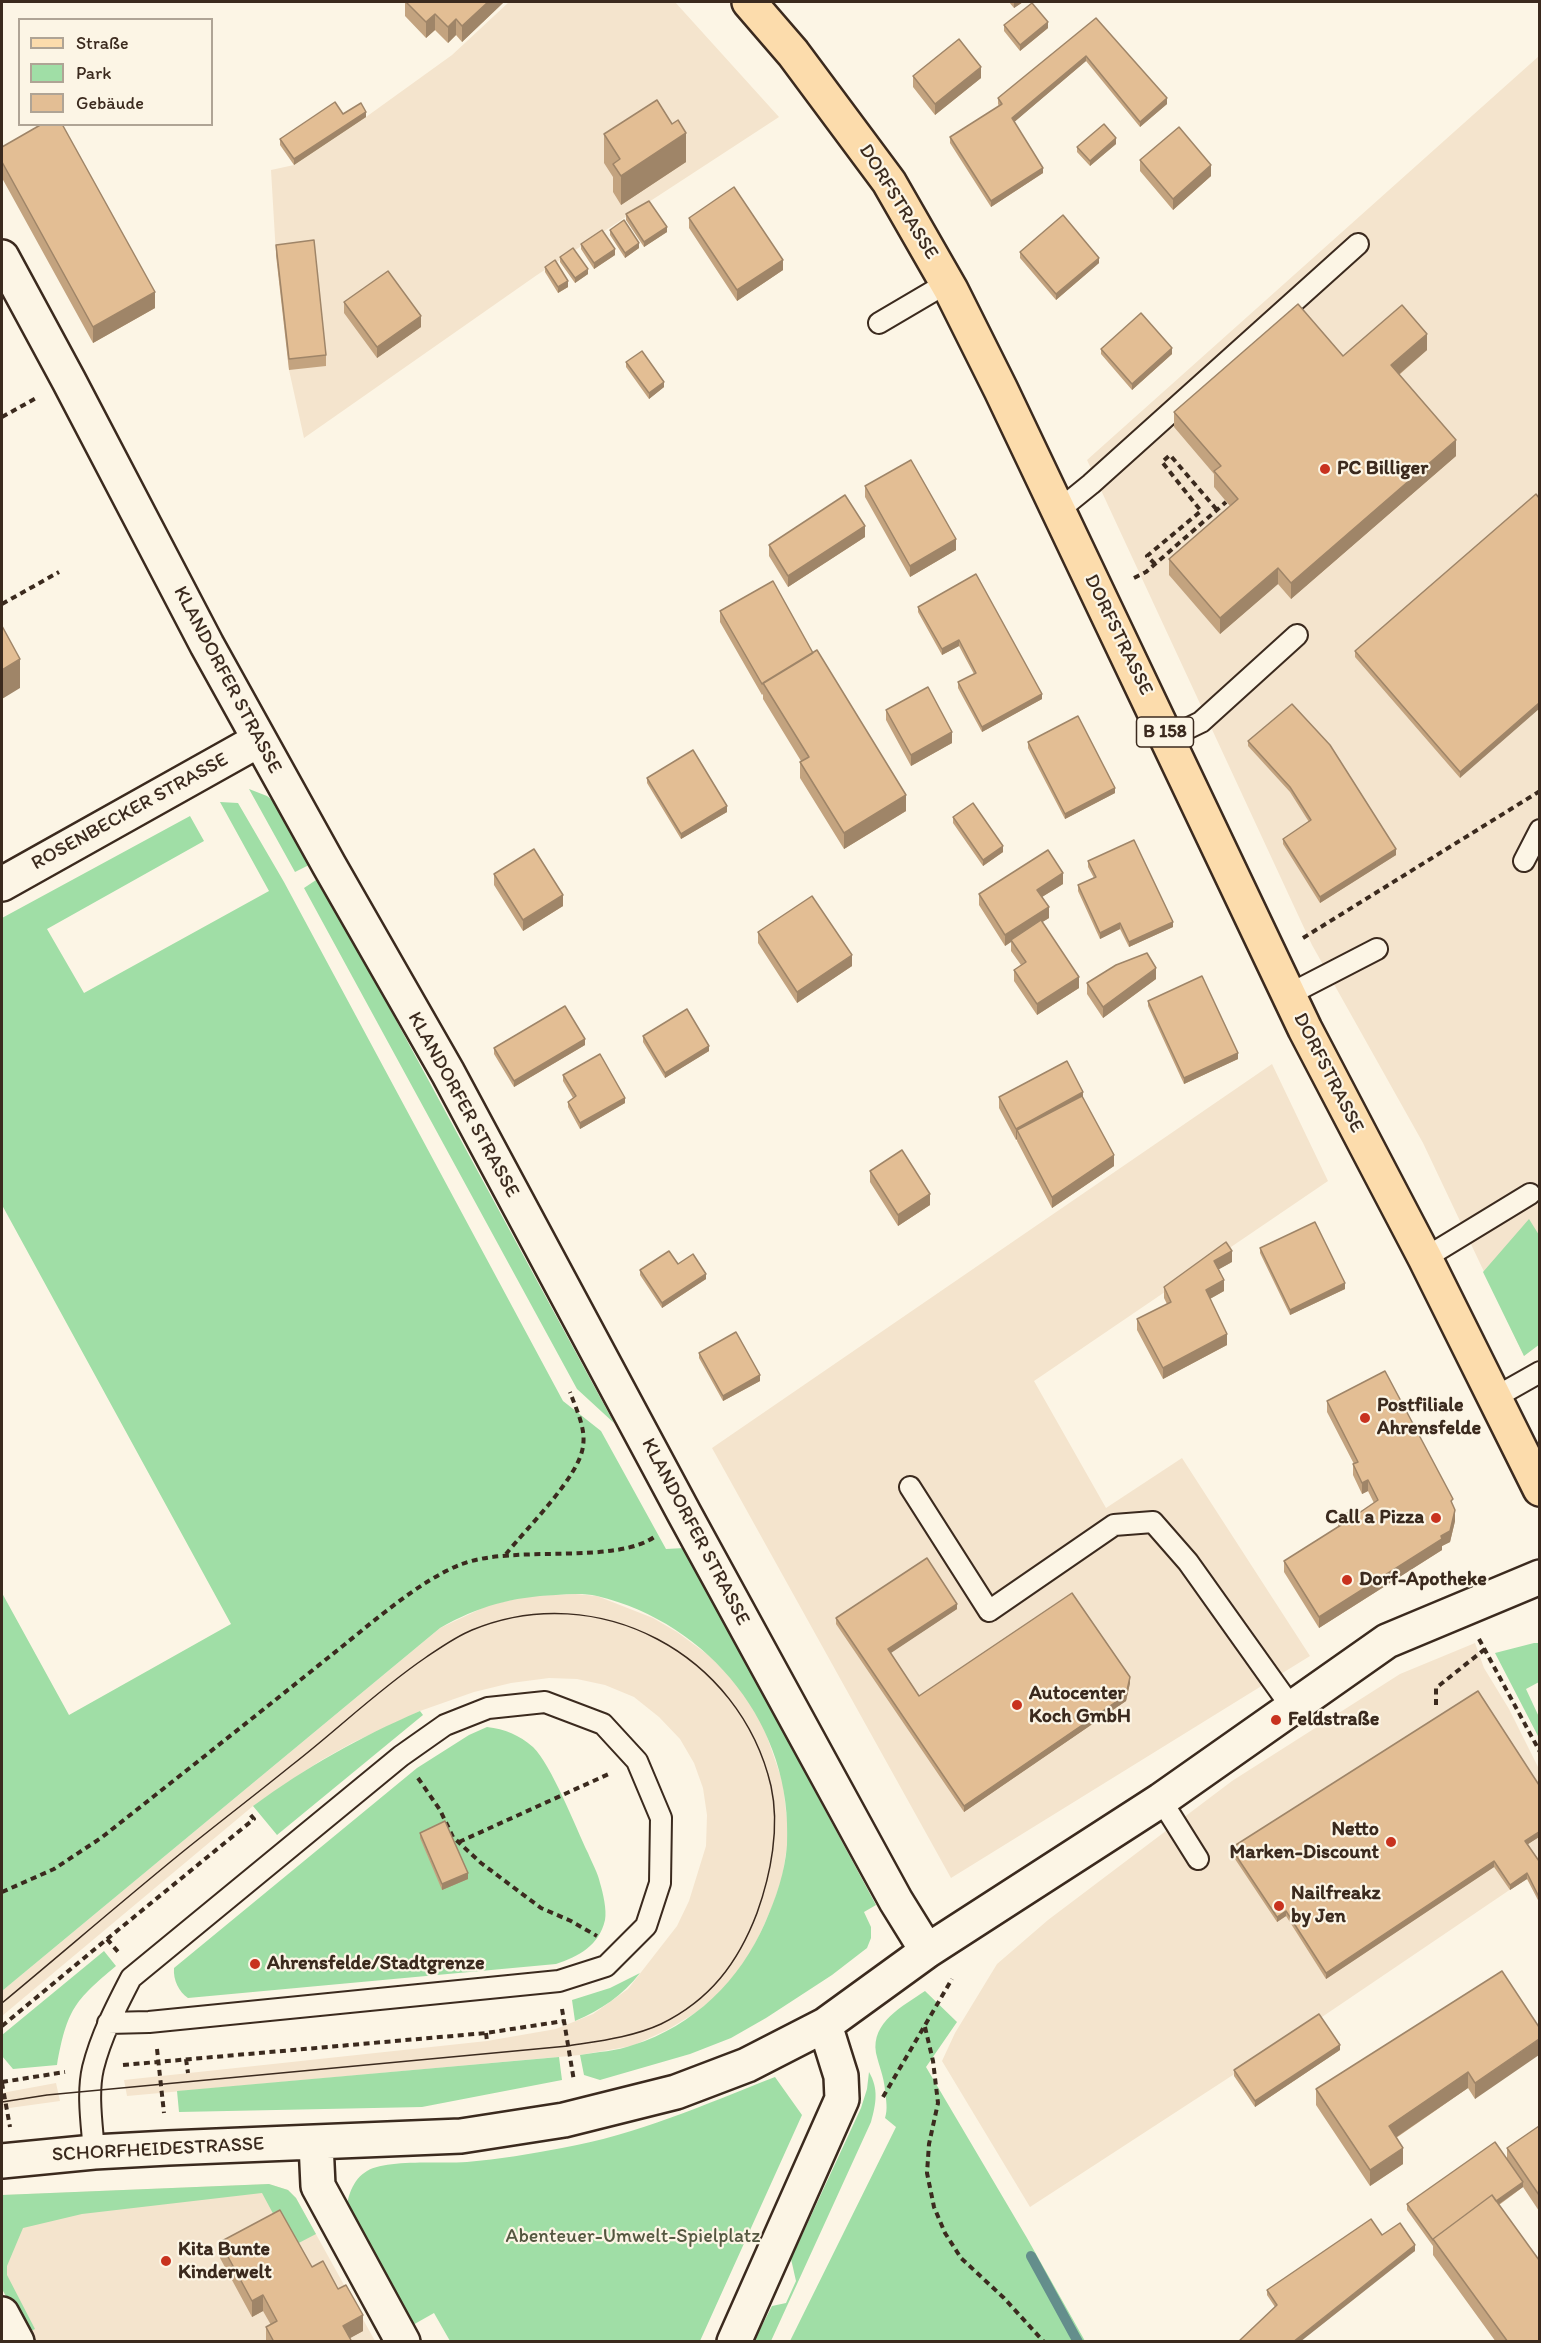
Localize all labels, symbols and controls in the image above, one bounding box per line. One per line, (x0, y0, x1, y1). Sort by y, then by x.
legend (18, 18, 213, 126)
text: Straße (76, 32, 129, 54)
text: Park (76, 62, 111, 84)
text: Gebäude (76, 92, 144, 114)
street label: DORFSTRASSE (853, 140, 943, 264)
place label: PC Billiger (1337, 457, 1428, 481)
marker: PC Billiger (1318, 462, 1332, 476)
street label: DORFSTRASSE (1078, 571, 1158, 699)
street label: KLANDORFER STRASSE (167, 582, 287, 778)
road number: B 158 (1136, 717, 1194, 747)
street label: ROSENBECKER STRASSE (28, 748, 232, 876)
street label: KLANDORFER STRASSE (402, 1008, 524, 1202)
street label: DORFSTRASSE (1287, 1009, 1369, 1137)
place label: Postfiliale Ahrensfelde (1377, 1394, 1481, 1441)
marker: Postfiliale Ahrensfelde (1358, 1411, 1372, 1425)
street label: KLANDORFER STRASSE (635, 1434, 755, 1630)
place label: Call a Pizza (1325, 1506, 1424, 1530)
marker: Call a Pizza (1429, 1511, 1443, 1525)
place label: Dorf-Apotheke (1359, 1568, 1487, 1592)
marker: Dorf-Apotheke (1340, 1573, 1354, 1587)
place label: Autocenter Koch GmbH (1029, 1682, 1131, 1729)
marker: Autocenter Koch GmbH (1010, 1698, 1024, 1712)
place label: Feldstraße (1288, 1708, 1379, 1732)
marker: Feldstraße (1269, 1713, 1283, 1727)
place label: Netto Marken-Discount (1230, 1818, 1379, 1865)
marker: Netto Marken-Discount (1384, 1835, 1398, 1849)
place label: Nailfreakz by Jen (1291, 1882, 1381, 1929)
marker: Nailfreakz by Jen (1272, 1899, 1286, 1913)
place label: Ahrensfelde/Stadtgrenze (267, 1952, 485, 1976)
marker: Ahrensfelde/Stadtgrenze (248, 1957, 262, 1971)
street label: SCHORFHEIDESTRASSE (51, 2132, 265, 2168)
park label: Abenteuer-Umwelt-Spielplatz (506, 2225, 760, 2249)
place label: Kita Bunte Kinderwelt (178, 2238, 272, 2285)
marker: Kita Bunte Kinderwelt (159, 2254, 173, 2268)

